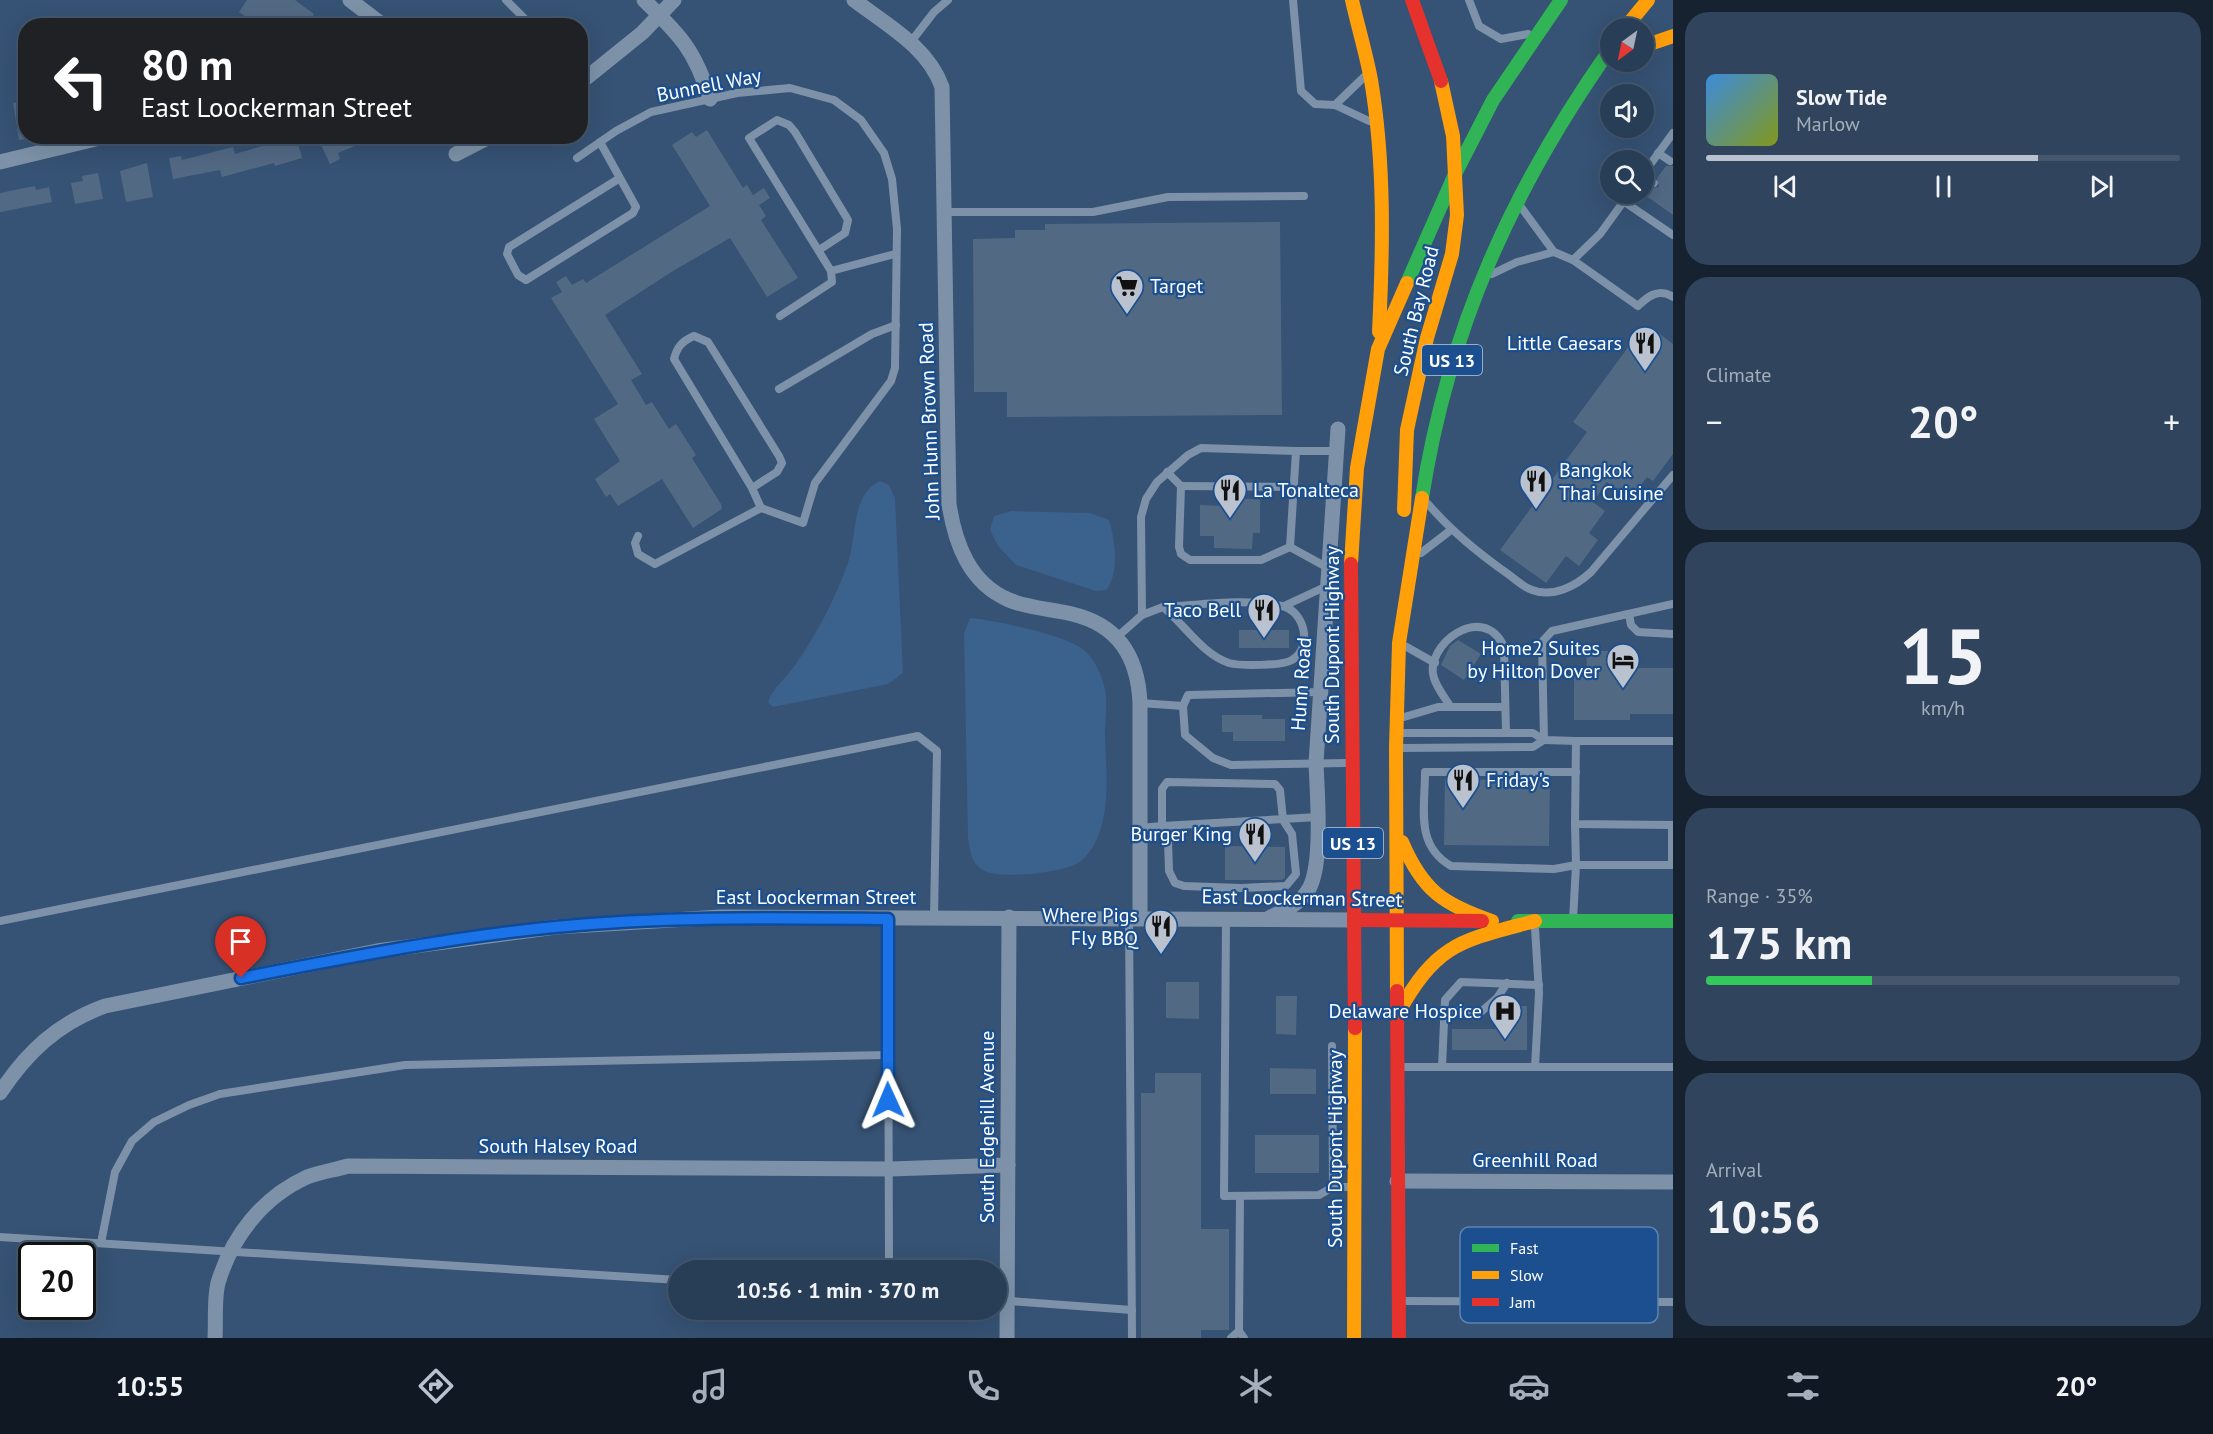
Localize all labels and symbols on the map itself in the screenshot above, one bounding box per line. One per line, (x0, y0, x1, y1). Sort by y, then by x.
north arrow (1600, 18, 1654, 72)
street label: Bunnell Way (654, 62, 764, 108)
street label: South Bay Road (1387, 243, 1445, 379)
supermarket icon: Target (1109, 268, 1145, 315)
place label: Target (1150, 273, 1204, 299)
street label: John Hunn Brown Road (913, 322, 945, 521)
restaurant icon: Little Caesars (1627, 325, 1663, 372)
place label: Little Caesars (1507, 330, 1622, 356)
road number: US 13 (1422, 345, 1482, 375)
place label: Bangkok Thai Cuisine (1559, 457, 1664, 506)
restaurant icon: Bangkok Thai Cuisine (1518, 463, 1554, 510)
restaurant icon: La Tonalteca (1212, 472, 1248, 519)
place label: La Tonalteca (1253, 477, 1359, 503)
street label: South Dupont Highway (1319, 545, 1345, 744)
restaurant icon: Taco Bell (1246, 592, 1282, 639)
place label: Taco Bell (1164, 597, 1241, 623)
place label: Home2 Suites by Hilton Dover (1467, 635, 1600, 684)
street label: Hunn Road (1285, 636, 1317, 732)
hotel icon: Home2 Suites by Hilton Dover (1605, 642, 1641, 689)
restaurant icon: Friday's (1445, 762, 1481, 809)
place label: Friday's (1486, 767, 1550, 793)
restaurant icon: Burger King (1237, 816, 1273, 863)
place label: Burger King (1130, 821, 1232, 847)
road number: US 13 (1323, 828, 1383, 858)
street label: East Loockerman Street (1201, 883, 1403, 913)
street label: East Loockerman Street (716, 884, 917, 910)
place label: Where Pigs Fly BBQ (1042, 902, 1139, 951)
restaurant icon: Where Pigs Fly BBQ (1143, 908, 1179, 955)
pin (215, 916, 266, 978)
hospital icon: Delaware Hospice (1487, 993, 1523, 1040)
place label: Delaware Hospice (1329, 998, 1482, 1024)
street label: South Edgehill Avenue (974, 1031, 1000, 1223)
street label: South Dupont Highway (1322, 1049, 1348, 1248)
position arrow (856, 1068, 920, 1132)
street label: South Halsey Road (479, 1133, 637, 1159)
street label: Greenhill Road (1472, 1147, 1598, 1173)
legend (1460, 1227, 1658, 1323)
text: Fast (1510, 1238, 1539, 1258)
speed limit sign: 20 (18, 1242, 96, 1320)
text: Slow (1510, 1265, 1544, 1285)
text: Jam (1509, 1292, 1536, 1312)

